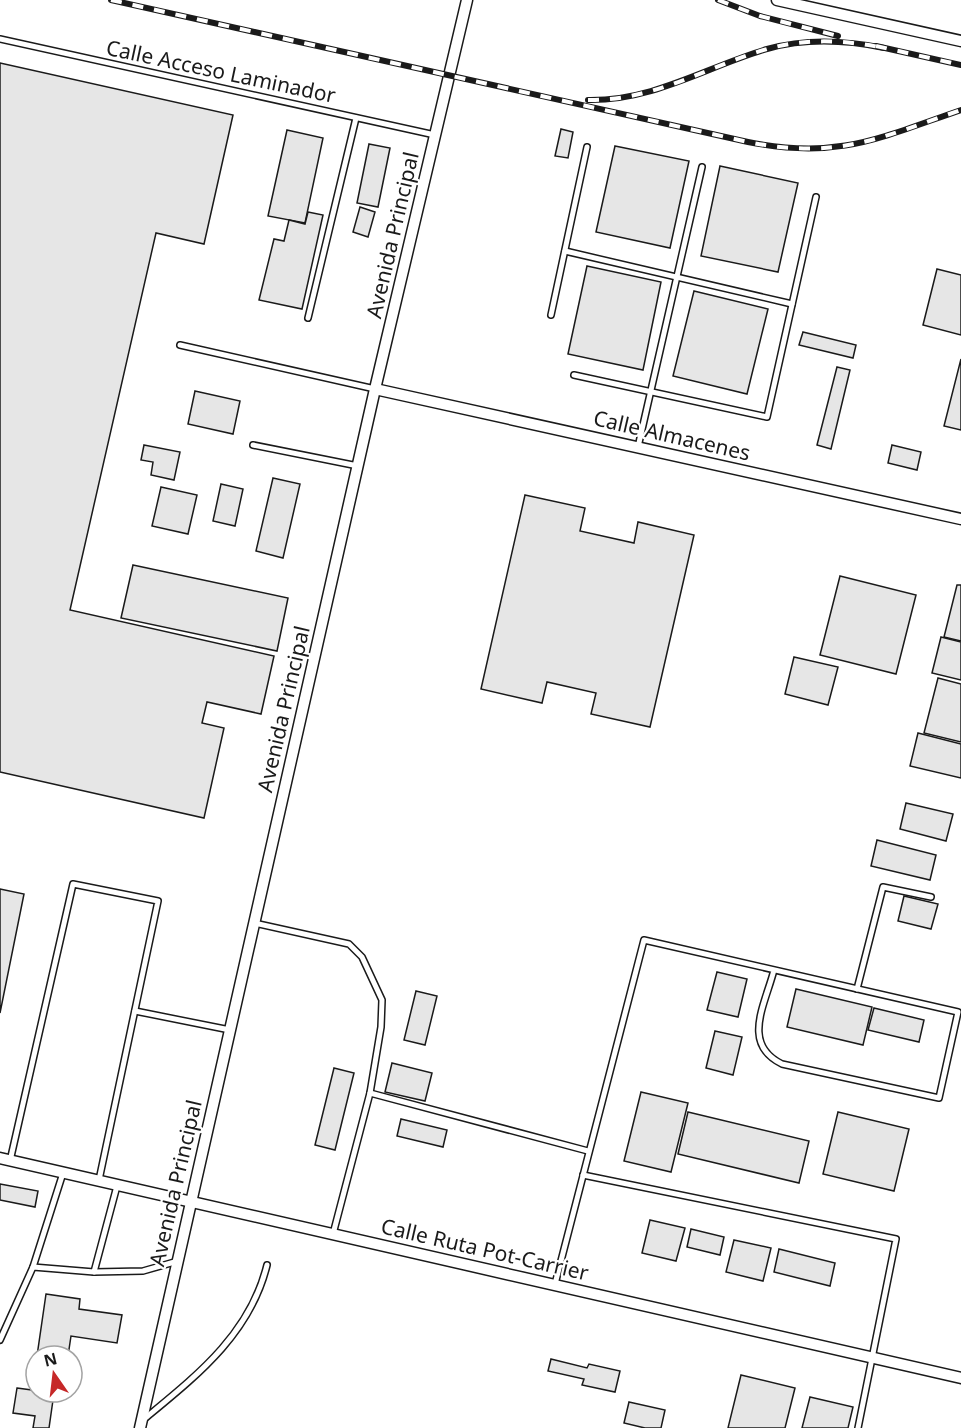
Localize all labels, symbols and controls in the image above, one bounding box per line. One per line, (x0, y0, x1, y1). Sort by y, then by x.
street label: Calle Acceso Laminador (104, 33, 339, 109)
street label: Avenida Principal (359, 149, 425, 321)
street label: Calle Almacenes (591, 403, 753, 467)
street label: Avenida Principal (250, 623, 316, 795)
street label: Avenida Principal (142, 1097, 208, 1269)
street label: Calle Ruta Pot-Carrier (378, 1211, 592, 1287)
north arrow (24, 1344, 84, 1404)
text: N (41, 1347, 59, 1372)

